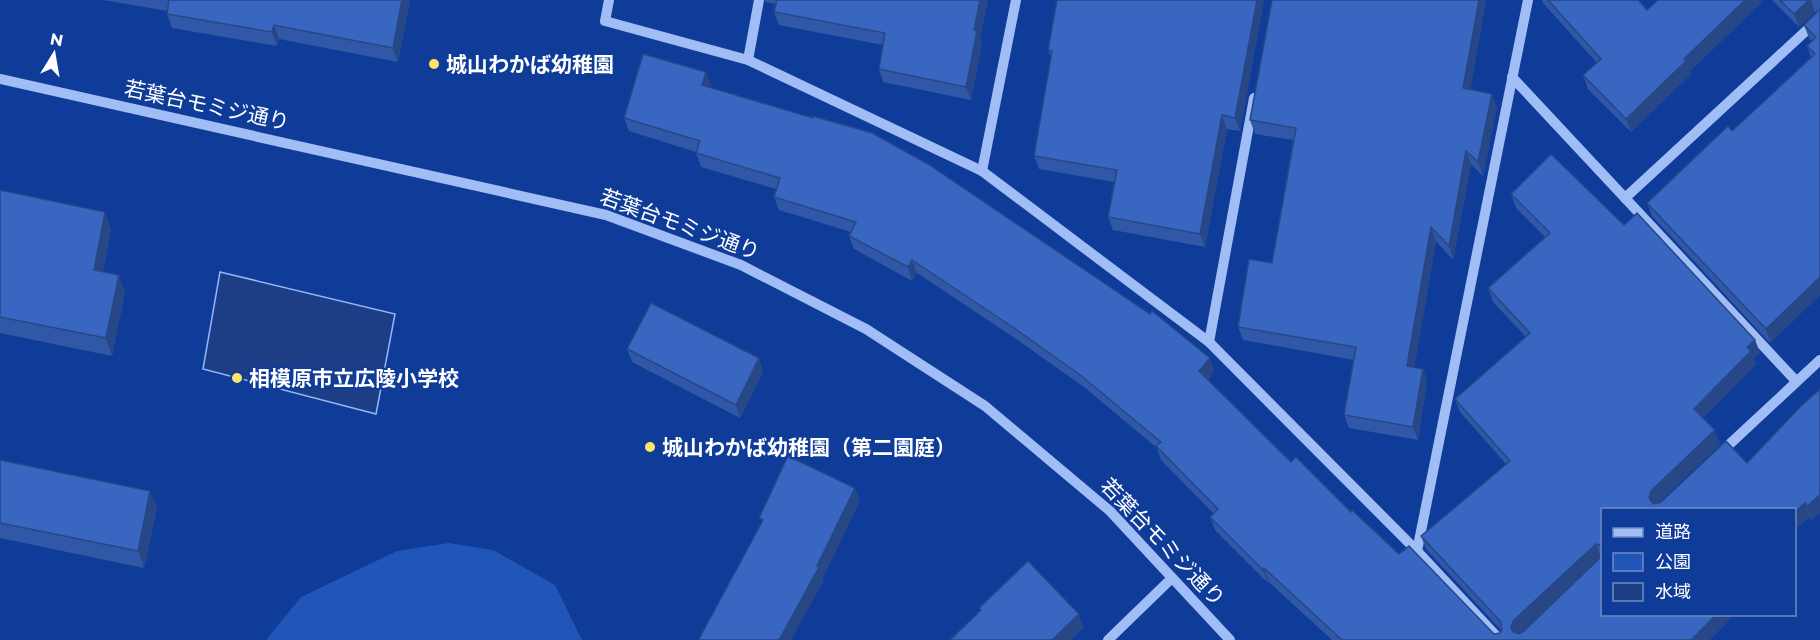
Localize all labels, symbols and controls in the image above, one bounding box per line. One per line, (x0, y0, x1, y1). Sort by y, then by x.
north arrow (24, 24, 84, 84)
text: N (49, 29, 65, 50)
place label: 城山わかば幼稚園 (446, 52, 614, 77)
marker: 城山わかば幼稚園 (427, 57, 441, 71)
street label: 若葉台モミジ通り (122, 75, 292, 135)
street label: 若葉台モミジ通り (597, 184, 763, 264)
place label: 相模原市立広陵小学校 (249, 366, 459, 391)
marker: 相模原市立広陵小学校 (230, 371, 244, 385)
place label: 城山わかば幼稚園（第二園庭） (662, 435, 956, 460)
marker: 城山わかば幼稚園（第二園庭） (643, 440, 657, 454)
street label: 若葉台モミジ通り (1096, 473, 1230, 611)
legend (1601, 508, 1796, 616)
text: 道路 (1655, 521, 1691, 543)
text: 公園 (1655, 551, 1691, 573)
text: 水域 (1655, 581, 1691, 603)

